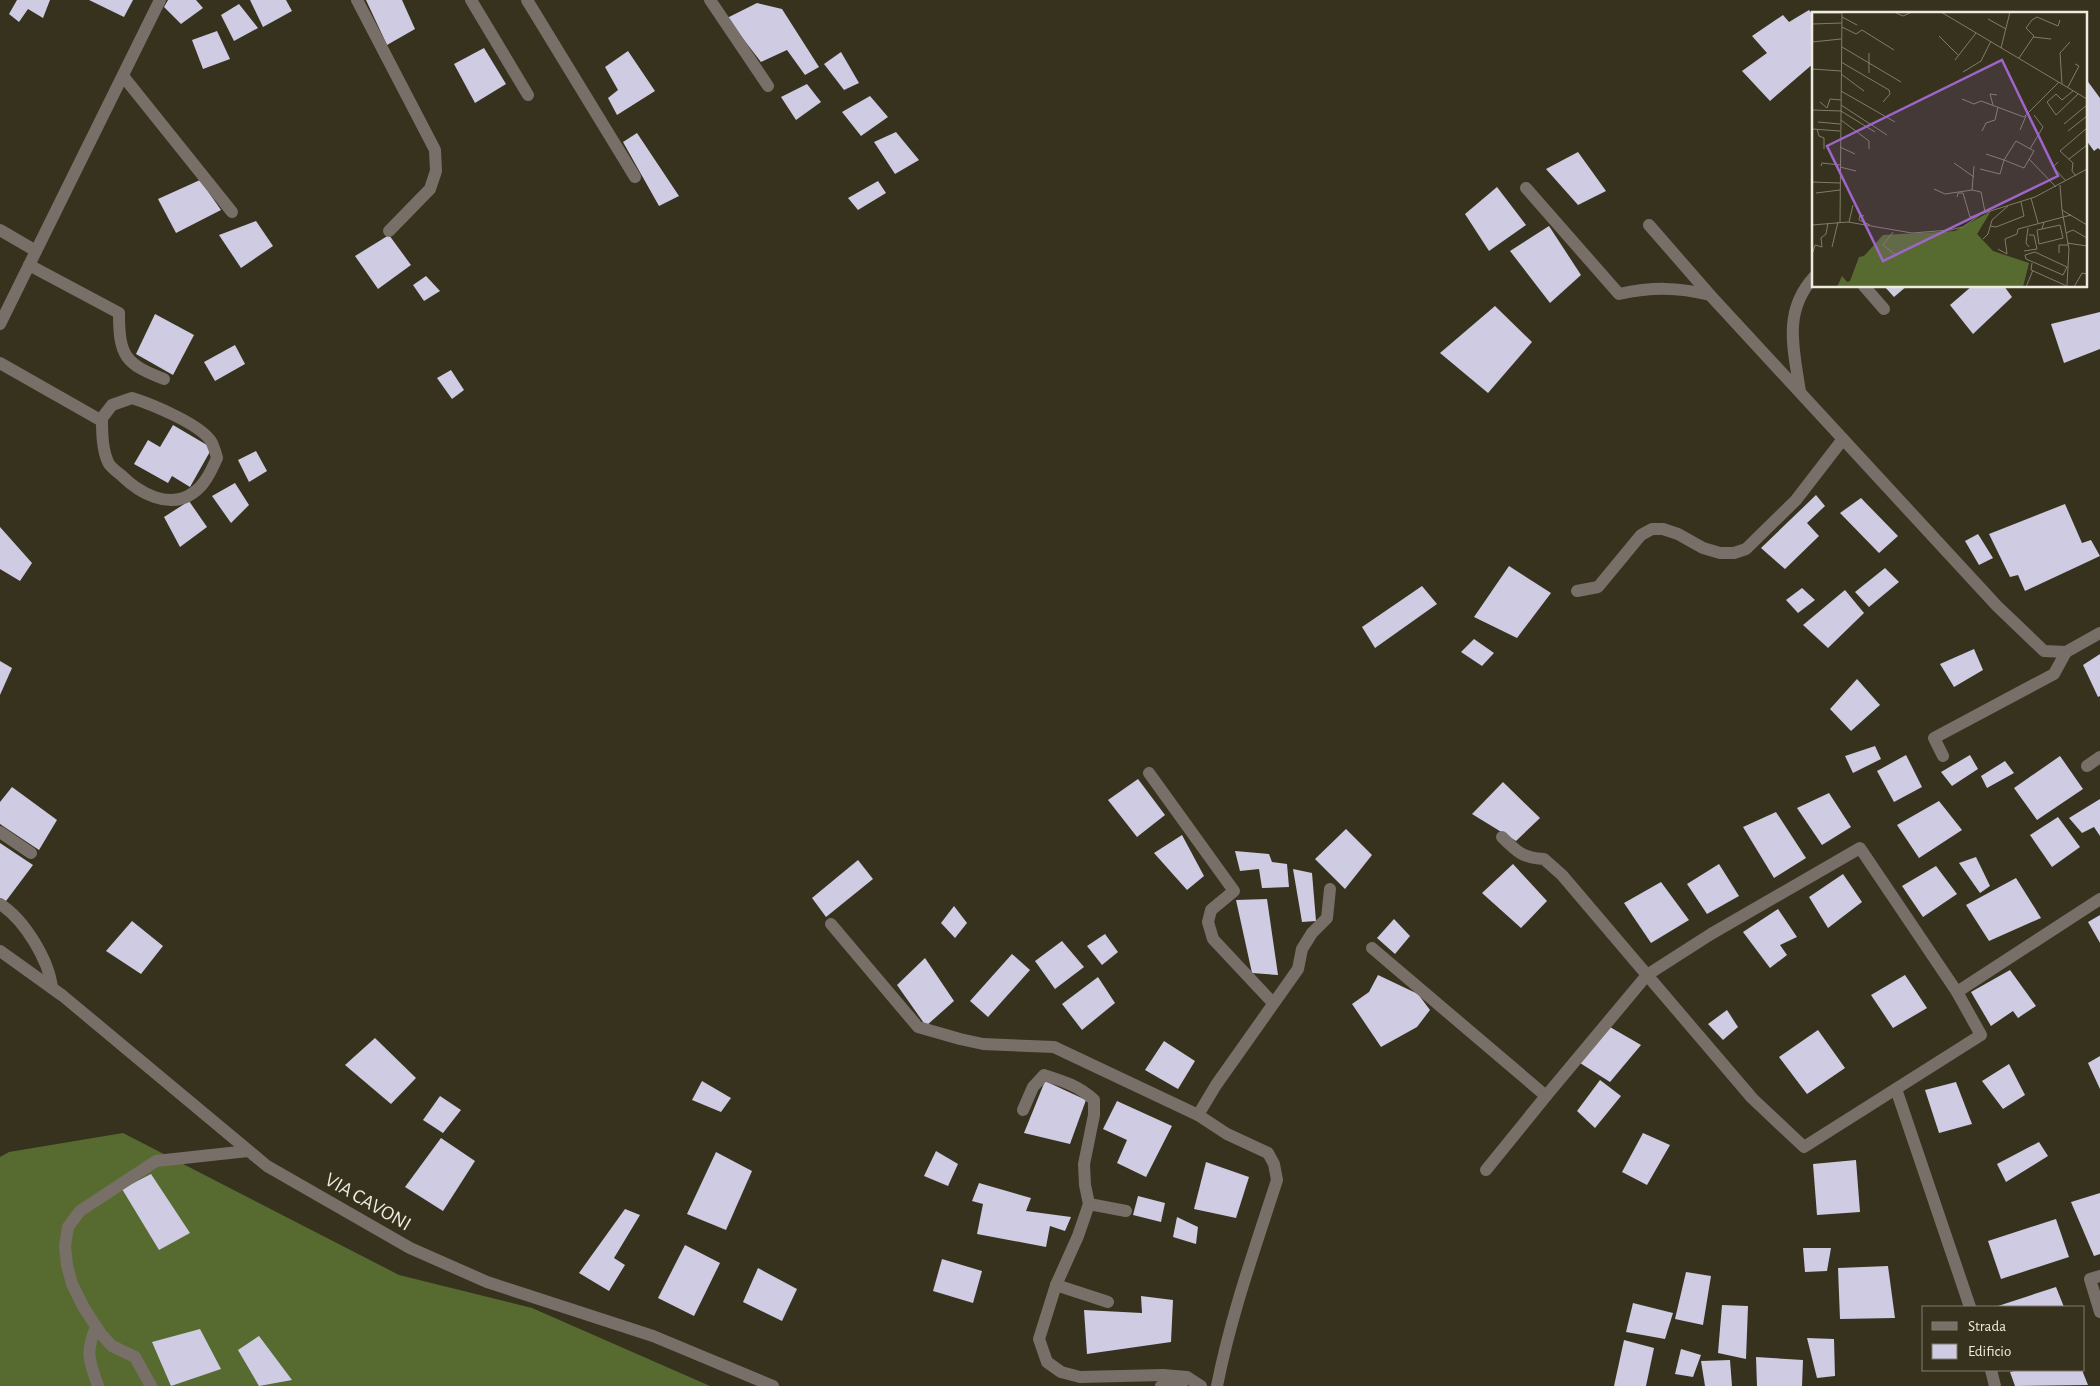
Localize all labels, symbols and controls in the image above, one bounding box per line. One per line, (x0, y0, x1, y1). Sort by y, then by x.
inset map (1812, 12, 2088, 288)
street label: VIA CAVONI (322, 1169, 414, 1235)
legend (1922, 1306, 2085, 1371)
text: Strada (1968, 1319, 2006, 1334)
text: Edificio (1968, 1344, 2011, 1359)

